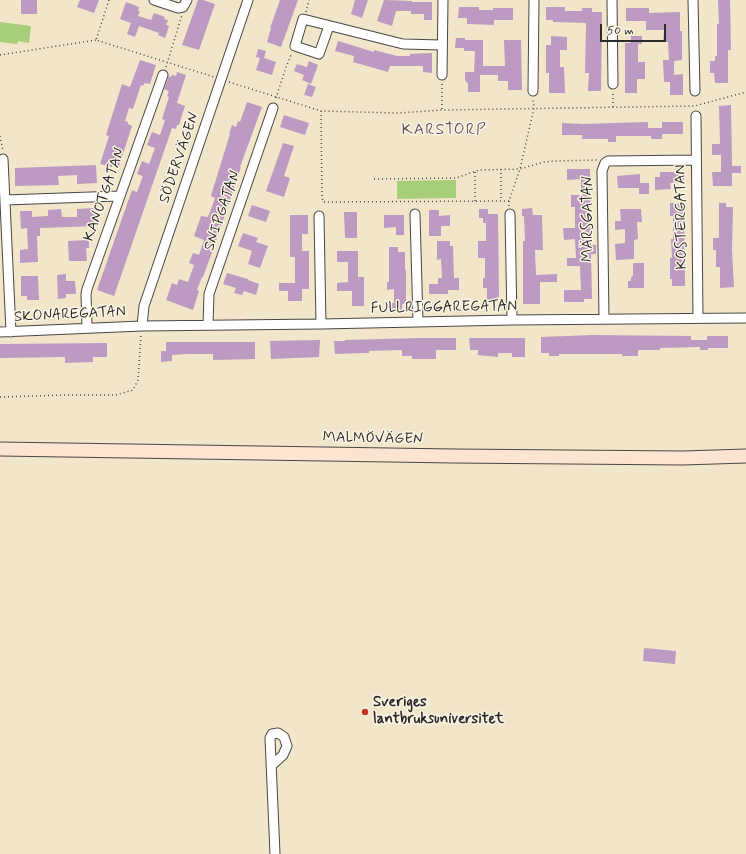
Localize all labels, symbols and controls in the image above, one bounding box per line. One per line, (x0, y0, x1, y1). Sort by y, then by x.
scale bar (602, 16, 668, 42)
text: 50 m (607, 23, 634, 39)
street label: SÖDERVÄGEN (156, 110, 204, 206)
district label: KARSTORP (401, 121, 487, 141)
street label: KANOTGATAN (81, 146, 129, 244)
street label: KOSTERGATAN (672, 164, 692, 270)
street label: SNIPGATAN (201, 169, 245, 253)
street label: MÄRSGATAN (580, 176, 598, 262)
street label: FULLRIGGAREGATAN (371, 298, 517, 318)
street label: SKONAREGATAN (14, 303, 126, 327)
street label: MALMÖVÄGEN (322, 429, 424, 449)
place label: Sveriges lantbruksuniversitet (373, 694, 504, 729)
marker: Sveriges lantbruksuniversitet (360, 707, 370, 717)

